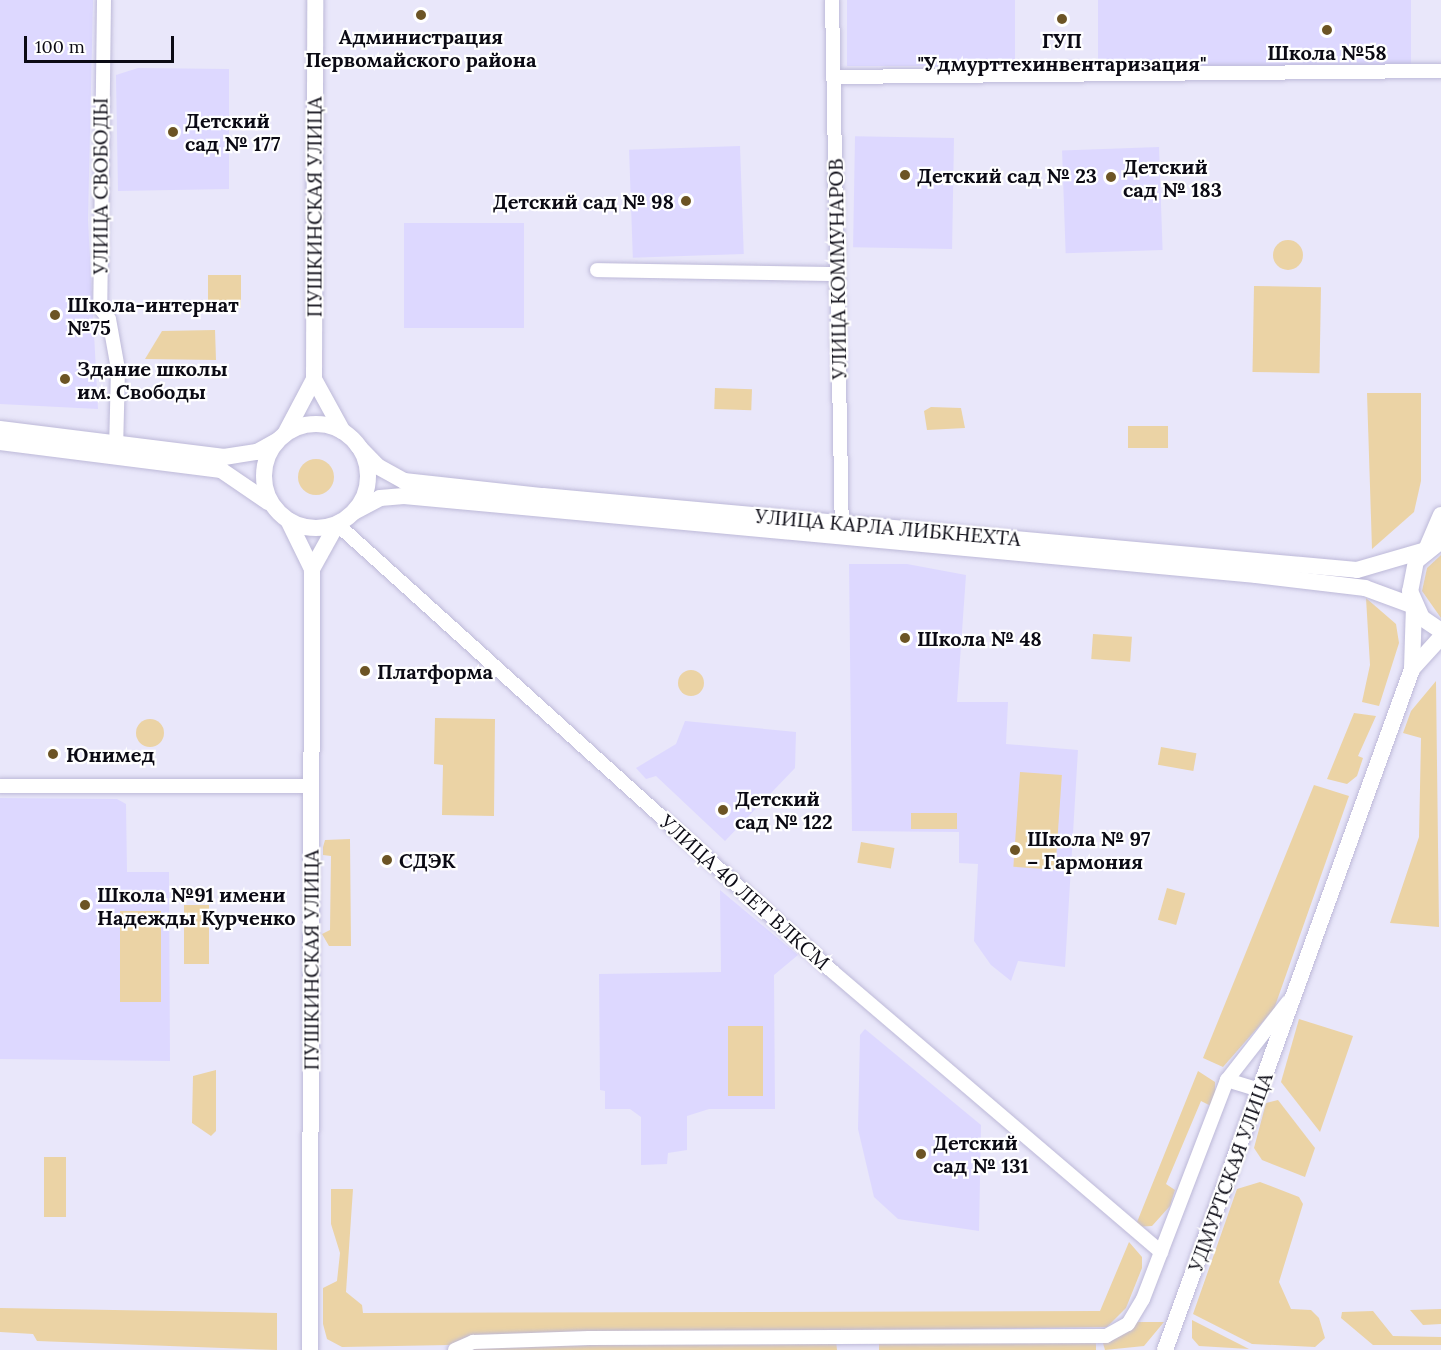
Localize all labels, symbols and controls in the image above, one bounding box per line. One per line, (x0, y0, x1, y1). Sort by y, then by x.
marker: Администрация Первомайского района (414, 8, 428, 22)
marker: ГУП "Удмурттехинвентаризация" (1055, 12, 1069, 26)
marker: Школа №58 (1320, 23, 1334, 37)
scale bar (27, 24, 177, 62)
place label: Администрация Первомайского района (306, 24, 536, 71)
place label: ГУП "Удмурттехинвентаризация" (917, 28, 1207, 75)
text: 100 m (35, 35, 85, 58)
place label: Школа №58 (1267, 40, 1387, 64)
street label: УЛИЦА СВОБОДЫ (88, 97, 112, 275)
street label: ПУШКИНСКАЯ УЛИЦА (302, 97, 326, 317)
place label: Детский сад № 177 (185, 108, 280, 155)
marker: Детский сад № 177 (166, 125, 180, 139)
place label: Детский сад № 183 (1123, 154, 1222, 201)
street label: УЛИЦА КОММУНАРОВ (823, 158, 851, 380)
place label: Детский сад № 23 (917, 163, 1097, 187)
marker: Детский сад № 23 (898, 168, 912, 182)
marker: Детский сад № 183 (1104, 170, 1118, 184)
place label: Детский сад № 98 (493, 189, 674, 213)
marker: Детский сад № 98 (679, 194, 693, 208)
place label: Школа-интернат №75 (67, 292, 239, 339)
marker: Школа-интернат №75 (48, 308, 62, 322)
place label: Здание школы им. Свободы (77, 356, 228, 403)
marker: Здание школы им. Свободы (58, 372, 72, 386)
street label: УЛИЦА КАРЛА ЛИБКНЕХТА (754, 503, 1022, 551)
place label: Школа № 48 (917, 626, 1042, 650)
marker: Школа № 48 (898, 631, 912, 645)
place label: Платформа (377, 659, 493, 683)
marker: Платформа (358, 664, 372, 678)
place label: Юнимед (66, 742, 155, 766)
marker: Юнимед (44, 745, 62, 763)
place label: Детский сад № 122 (735, 786, 833, 833)
marker: Детский сад № 122 (716, 803, 730, 817)
street label: УЛИЦА 40 ЛЕТ ВЛКСМ (655, 810, 835, 974)
place label: Школа № 97 – Гармония (1027, 826, 1150, 873)
marker: Школа № 97 – Гармония (1008, 843, 1022, 857)
place label: СДЭК (399, 848, 455, 872)
street label: ПУШКИНСКАЯ УЛИЦА (299, 850, 323, 1070)
marker: СДЭК (380, 853, 394, 867)
place label: Школа №91 имени Надежды Курченко (97, 882, 296, 929)
marker: Школа №91 имени Надежды Курченко (78, 898, 92, 912)
street label: УДМУРТСКАЯ УЛИЦА (1183, 1069, 1277, 1275)
place label: Детский сад № 131 (933, 1130, 1029, 1177)
marker: Детский сад № 131 (914, 1147, 928, 1161)

